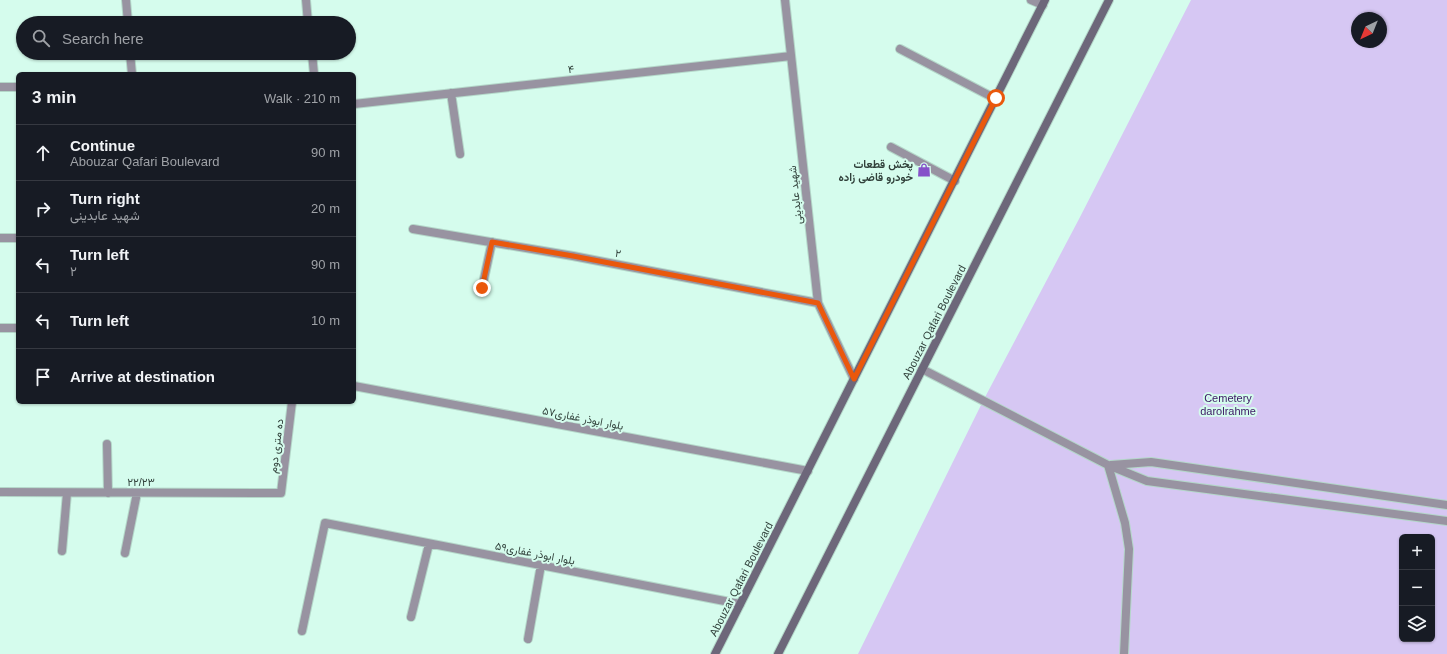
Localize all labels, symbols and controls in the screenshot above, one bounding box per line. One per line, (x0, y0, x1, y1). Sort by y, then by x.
north arrow (1351, 12, 1387, 48)
search box (16, 16, 356, 60)
icon: search (30, 27, 52, 49)
text: Search here (62, 30, 144, 47)
street label: ۴ (567, 63, 575, 75)
text: 3 min (32, 88, 76, 107)
route start (987, 89, 1005, 107)
text: Walk · 210 m (264, 91, 340, 106)
text: Continue (70, 137, 135, 154)
icon: ahead (32, 142, 54, 164)
text: 90 m (311, 145, 340, 160)
text: Abouzar Qafari Boulevard (70, 154, 220, 169)
place label: پخش قطعات خودرو قاضی زاده (838, 158, 914, 184)
shop icon: پخش قطعات خودرو قاضی زاده (916, 162, 932, 178)
street label: شهید عابدینی (786, 165, 805, 225)
text: Turn right (70, 190, 140, 207)
icon: right (32, 198, 54, 220)
text: 20 m (311, 201, 340, 216)
text: شهید عابدینی (70, 208, 140, 223)
text: Turn left (70, 246, 129, 263)
street label: ۲ (614, 247, 622, 259)
icon: left (32, 254, 54, 276)
text: 90 m (311, 257, 340, 272)
street label: Abouzar Qafari Boulevard (900, 263, 968, 381)
text: ۲ (70, 264, 77, 279)
route end (473, 279, 491, 297)
icon: left (32, 310, 54, 332)
text: Turn left (70, 312, 129, 329)
text: 10 m (311, 313, 340, 328)
icon: arrive (32, 366, 54, 388)
text: Arrive at destination (70, 368, 215, 385)
park label: Cemetery darolrahme (1200, 392, 1256, 417)
street label: بلوار ابوذر غفاری۵۷ (541, 404, 625, 433)
street label: ده متری دوم (267, 418, 287, 474)
street label: ۲۲/۲۳ (127, 476, 155, 488)
street label: Abouzar Qafari Boulevard (707, 520, 775, 638)
map controls (1399, 534, 1435, 642)
button: + (1399, 534, 1435, 570)
street label: بلوار ابوذر غفاری۵۹ (494, 539, 576, 568)
button: − (1399, 570, 1435, 606)
button: layers (1399, 606, 1435, 642)

